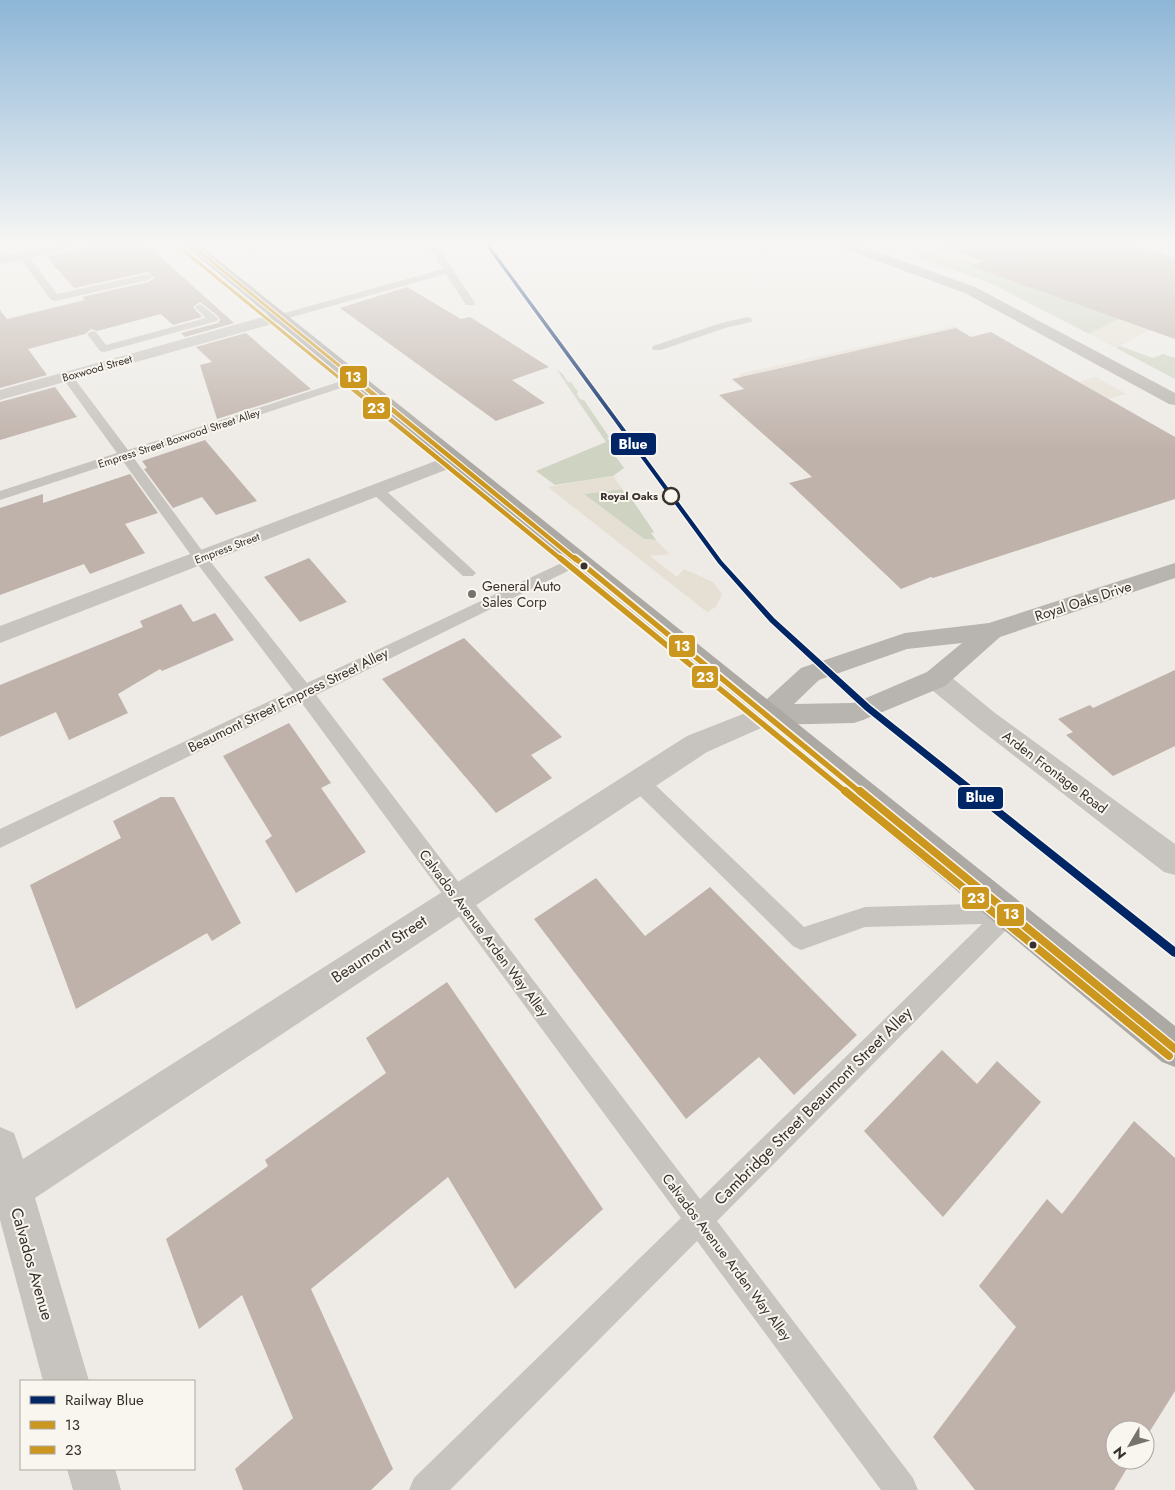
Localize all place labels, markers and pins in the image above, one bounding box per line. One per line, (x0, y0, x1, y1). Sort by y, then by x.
marker: Royal Oaks (662, 487, 680, 505)
place label: Royal Oaks (600, 488, 658, 504)
unlabelled marker (579, 561, 589, 571)
place label: General Auto Sales Corp (482, 576, 561, 612)
marker: General Auto Sales Corp (466, 588, 478, 600)
unlabelled marker (1028, 940, 1038, 950)

